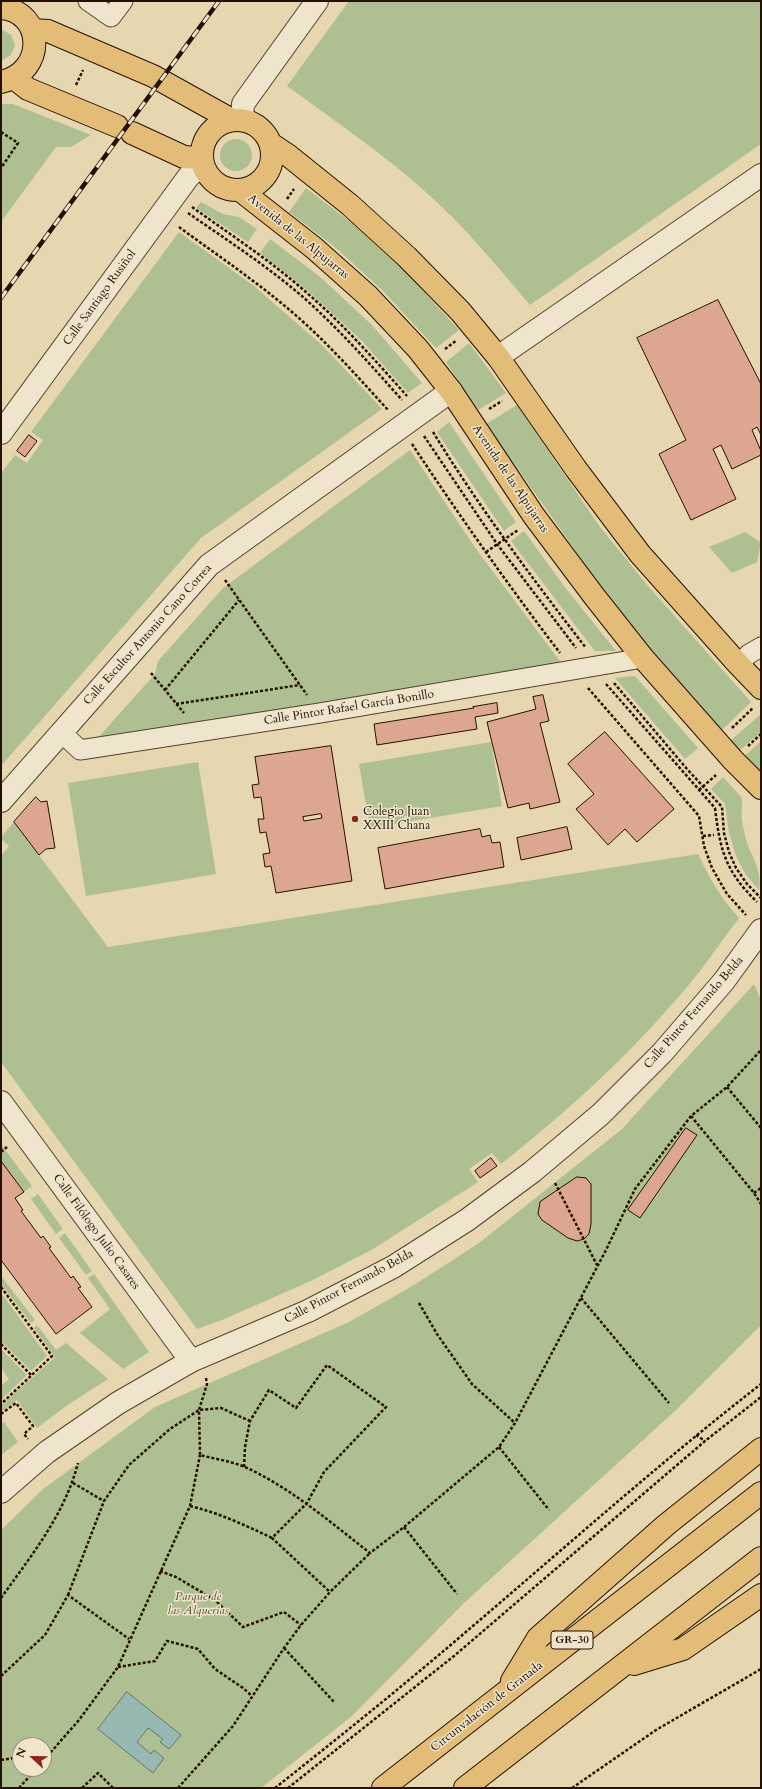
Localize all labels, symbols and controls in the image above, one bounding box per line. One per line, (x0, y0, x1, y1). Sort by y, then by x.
street label: Avenida de las Alpujarras (244, 192, 352, 282)
street label: Calle Santiago Rusiñol (60, 247, 140, 349)
street label: Avenida de las Alpujarras (469, 422, 551, 536)
street label: Calle Escultor Antonio Cano Correa (81, 561, 215, 709)
street label: Calle Pintor Rafael García Bonillo (263, 687, 435, 729)
place label: Colegio Juan XXIII Chana (363, 805, 430, 833)
marker: Colegio Juan XXIII Chana (350, 814, 360, 824)
street label: Calle Pintor Fernando Belda (641, 954, 747, 1072)
street label: Calle Filólogo Julio Casares (49, 1172, 143, 1292)
street label: Calle Pintor Fernando Belda (282, 1247, 416, 1327)
park label: Parque de las Alquerías (167, 1590, 229, 1618)
road number: GR-30 (551, 1631, 593, 1649)
street label: Circunvalación de Granada (428, 1659, 546, 1755)
north arrow (12, 1737, 52, 1777)
text: N (13, 1745, 30, 1760)

